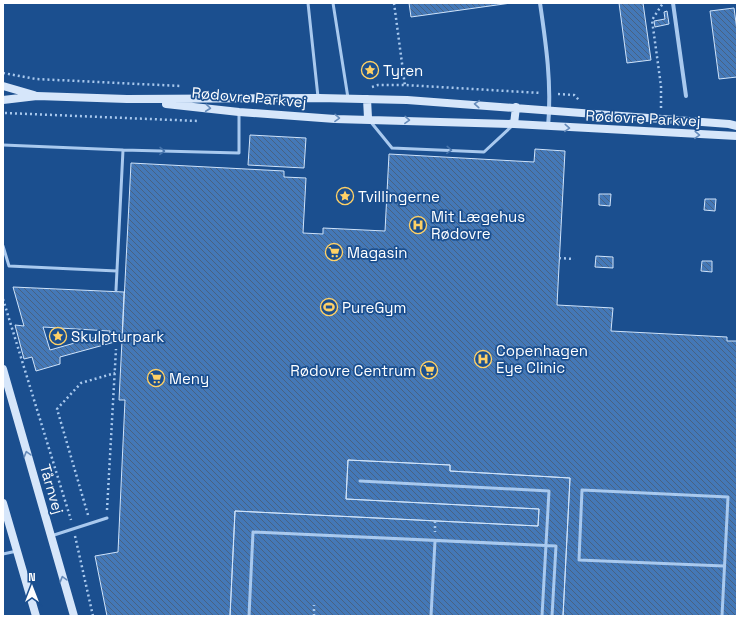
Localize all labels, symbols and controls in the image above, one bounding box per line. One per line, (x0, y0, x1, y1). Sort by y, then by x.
place icon: Tyren (360, 60, 380, 80)
place label: Tyren (383, 61, 423, 80)
street label: Rødovre Parkvej (191, 83, 307, 111)
one-way arrow (474, 100, 480, 109)
one-way arrow (205, 104, 211, 113)
street label: Rødovre Parkvej (585, 106, 701, 130)
one-way arrow (334, 114, 340, 122)
one-way arrow (404, 116, 410, 124)
one-way arrow (564, 124, 570, 132)
one-way arrow (694, 130, 700, 139)
one-way arrow (446, 146, 452, 155)
one-way arrow (159, 147, 165, 155)
place icon: Tvillingerne (335, 186, 355, 206)
place label: Tvillingerne (358, 187, 440, 206)
place label: Mit Lægehus Rødovre (431, 207, 525, 243)
hospital icon: Mit Lægehus Rødovre (408, 215, 428, 235)
supermarket icon: Magasin (324, 242, 344, 262)
place label: Magasin (347, 243, 407, 262)
sports icon: PureGym (319, 297, 339, 317)
place label: PureGym (342, 298, 406, 317)
place icon: Skulpturpark (48, 326, 68, 346)
place label: Skulpturpark (71, 327, 164, 346)
place label: Copenhagen Eye Clinic (496, 341, 588, 377)
hospital icon: Copenhagen Eye Clinic (473, 349, 493, 369)
supermarket icon: Rødovre Centrum (419, 360, 439, 380)
place label: Rødovre Centrum (290, 361, 416, 380)
supermarket icon: Meny (146, 368, 166, 388)
place label: Meny (169, 369, 209, 388)
one-way arrow (23, 450, 32, 457)
street label: Tårnvej (36, 462, 68, 516)
north arrow (12, 567, 52, 607)
text: N (28, 570, 36, 584)
one-way arrow (59, 575, 68, 582)

